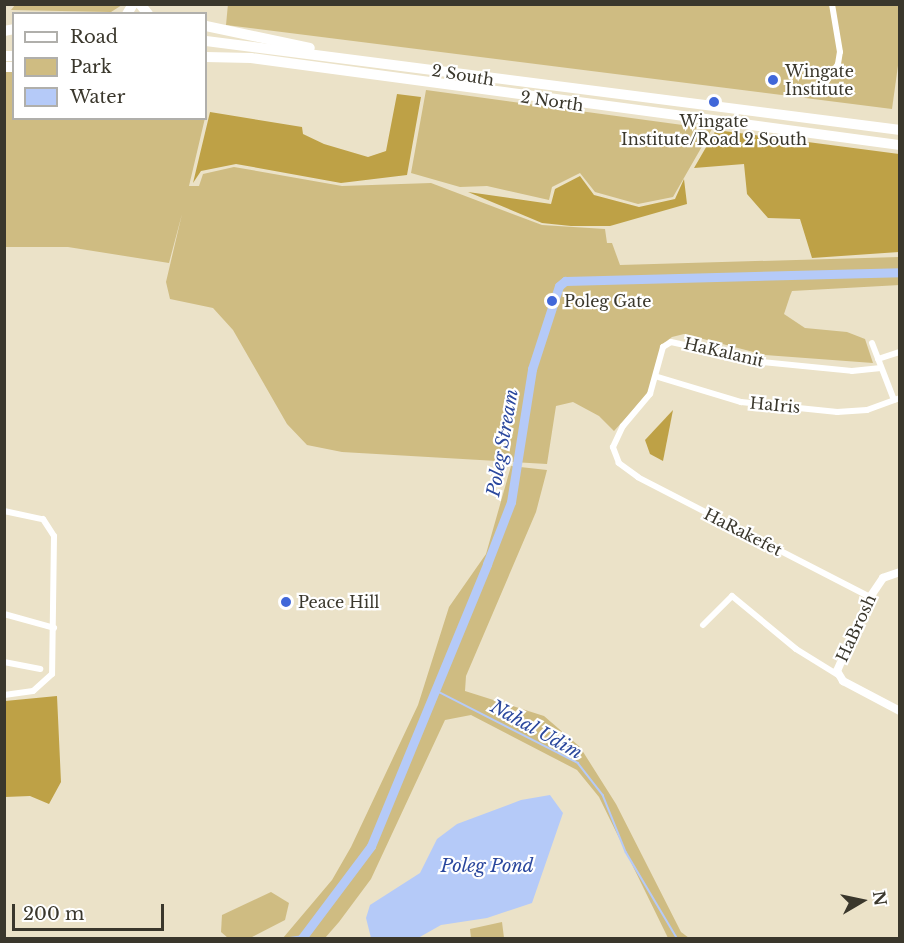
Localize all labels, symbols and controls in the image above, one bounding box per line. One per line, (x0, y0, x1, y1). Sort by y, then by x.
legend (12, 12, 207, 120)
text: Road (70, 26, 118, 48)
text: Park (70, 56, 112, 78)
street label: 2 South (430, 61, 496, 89)
place label: Wingate Institute (785, 61, 854, 99)
marker: Wingate Institute (766, 73, 780, 87)
text: Water (70, 86, 125, 108)
street label: 2 North (519, 87, 585, 115)
marker: Wingate Institute/Road 2 South (707, 95, 721, 109)
place label: Wingate Institute/Road 2 South (621, 111, 807, 149)
place label: Poleg Gate (564, 291, 652, 311)
marker: Poleg Gate (545, 294, 559, 308)
street label: HaKalanit (682, 333, 766, 371)
water label: Poleg Stream (483, 387, 523, 499)
street label: HaIris (749, 393, 801, 417)
street label: HaRakefet (701, 504, 785, 560)
street label: HaBrosh (832, 591, 880, 665)
place label: Peace Hill (298, 592, 380, 612)
marker: Peace Hill (279, 595, 293, 609)
water label: Nahal Udim (486, 696, 586, 764)
water label: Poleg Pond (440, 855, 534, 877)
north arrow (832, 871, 892, 931)
text: N (869, 889, 891, 907)
scale bar (15, 892, 166, 930)
text: 200 m (23, 903, 84, 925)

